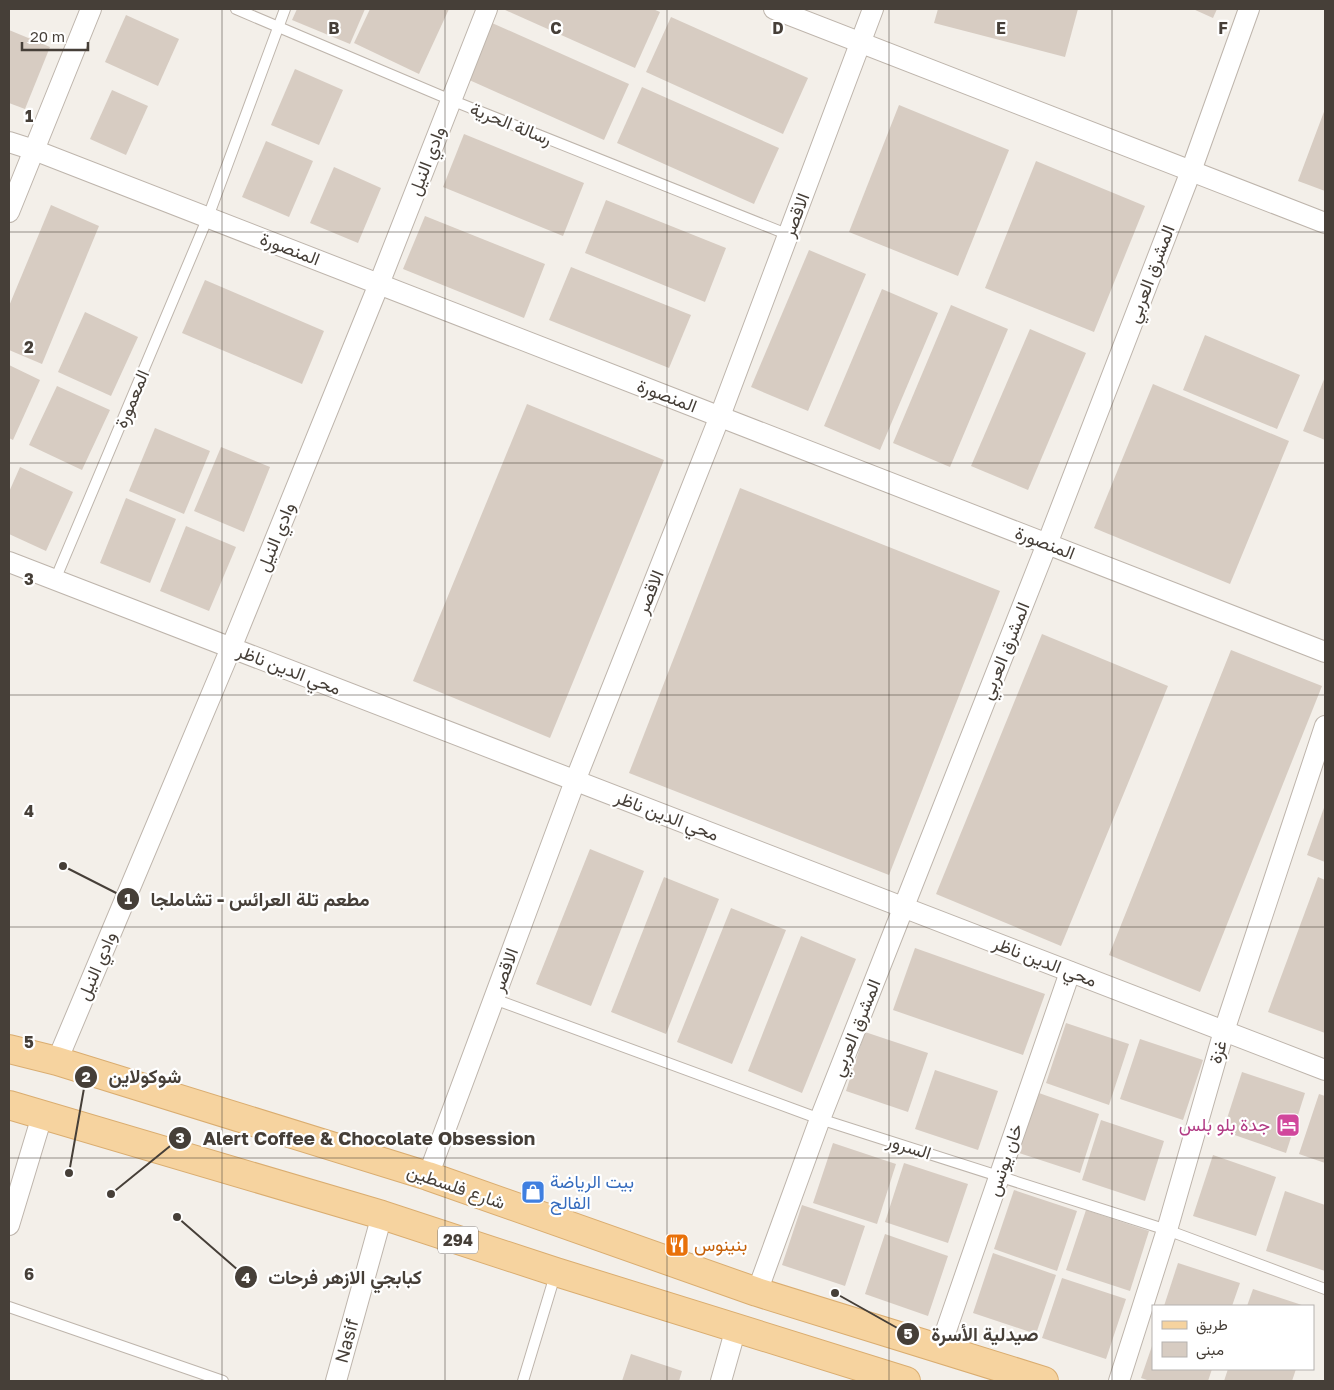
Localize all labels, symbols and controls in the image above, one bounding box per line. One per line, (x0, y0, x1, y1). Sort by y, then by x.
text: B (328, 18, 340, 38)
text: C (550, 18, 562, 38)
text: D (772, 18, 784, 38)
text: E (996, 18, 1006, 38)
text: F (1218, 18, 1228, 38)
scale bar (22, 20, 89, 52)
text: 20 m (30, 27, 65, 45)
street label: رسالة الحرية (467, 97, 555, 150)
text: 1 (25, 106, 33, 126)
street label: وادي النيل (403, 123, 454, 200)
street label: الاقصر (776, 190, 814, 241)
street label: المشرق العربي (1121, 222, 1183, 328)
street label: المنصورة (257, 227, 323, 270)
text: 2 (24, 337, 34, 357)
street label: المعمورة (109, 366, 154, 432)
street label: المنصورة (634, 374, 700, 417)
street label: وادي النيل (251, 499, 304, 576)
street label: المنصورة (1012, 521, 1078, 564)
street label: الاقصر (630, 567, 669, 618)
text: 3 (24, 569, 34, 589)
street label: المشرق العربي (975, 599, 1038, 704)
street label: محي الدين ناظر (232, 639, 344, 704)
street label: محي الدين ناظر (610, 785, 722, 850)
text: 4 (24, 801, 34, 821)
callout: مطعم تلة العرائس - تشاملجا (116, 882, 380, 916)
text: مطعم تلة العرائس - تشاملجا (150, 887, 370, 912)
text: 1 (124, 889, 132, 907)
street label: وادي النيل (72, 928, 125, 1005)
street label: محي الدين ناظر (988, 931, 1100, 996)
street label: الاقصر (486, 945, 523, 996)
street label: المشرق العربي (826, 976, 889, 1081)
text: 5 (24, 1032, 34, 1052)
street label: غزة (1203, 1037, 1232, 1066)
callout: شوكولاين (74, 1060, 192, 1094)
text: شوكولاين (109, 1064, 181, 1089)
text: 2 (81, 1067, 91, 1085)
hotel icon: جدة بلو بلس (1275, 1112, 1301, 1138)
place label: جدة بلو بلس (1179, 1113, 1270, 1136)
street label: خان يونس (981, 1120, 1028, 1199)
callout: Alert Coffee & Chocolate Obsession (167, 1121, 545, 1155)
text: Alert Coffee & Chocolate Obsession (203, 1126, 535, 1149)
text: 3 (175, 1128, 185, 1146)
street label: السرور (883, 1128, 934, 1164)
street label: شارع فلسطين (404, 1159, 508, 1215)
place label: بيت الرياضة الفالح (550, 1170, 634, 1215)
shop icon: بيت الرياضة الفالح (520, 1179, 546, 1205)
road number: 294 (438, 1226, 478, 1254)
restaurant icon: بنينوس (664, 1232, 690, 1258)
place label: بنينوس (694, 1233, 747, 1256)
callout: كبابجي الازهر فرحات (233, 1260, 432, 1294)
text: 6 (24, 1264, 34, 1284)
text: كبابجي الازهر فرحات (268, 1265, 422, 1294)
text: 4 (241, 1268, 251, 1286)
legend (1152, 1305, 1314, 1370)
text: طريق (1196, 1315, 1228, 1335)
street label: Nasif (330, 1316, 363, 1365)
callout: صيدلية الأسرة (896, 1317, 1048, 1351)
text: صيدلية الأسرة (931, 1322, 1039, 1347)
text: 5 (903, 1324, 913, 1342)
text: مبنى (1196, 1340, 1224, 1360)

